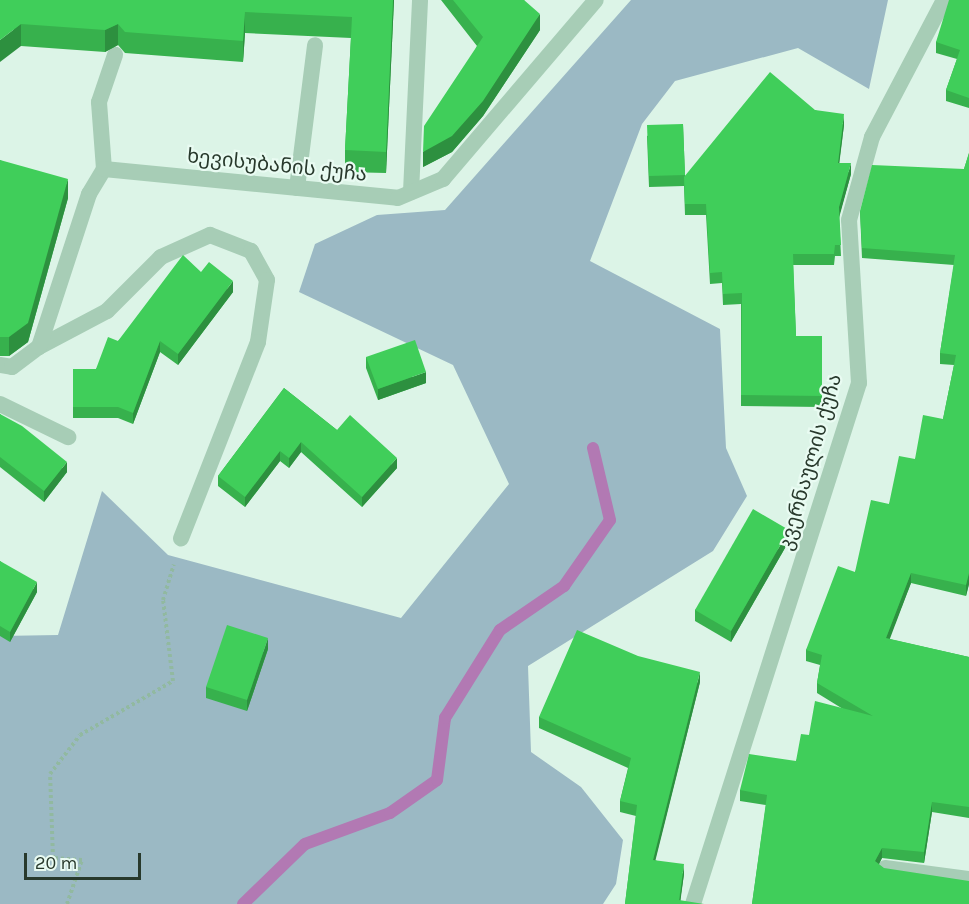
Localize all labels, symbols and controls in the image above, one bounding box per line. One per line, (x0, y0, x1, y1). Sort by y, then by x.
street label: ხევისუბანის ქუჩა (186, 144, 368, 186)
street label: კვერნაულის ქუჩა (773, 371, 847, 553)
scale bar (27, 841, 144, 879)
text: 20 m (35, 852, 77, 874)

